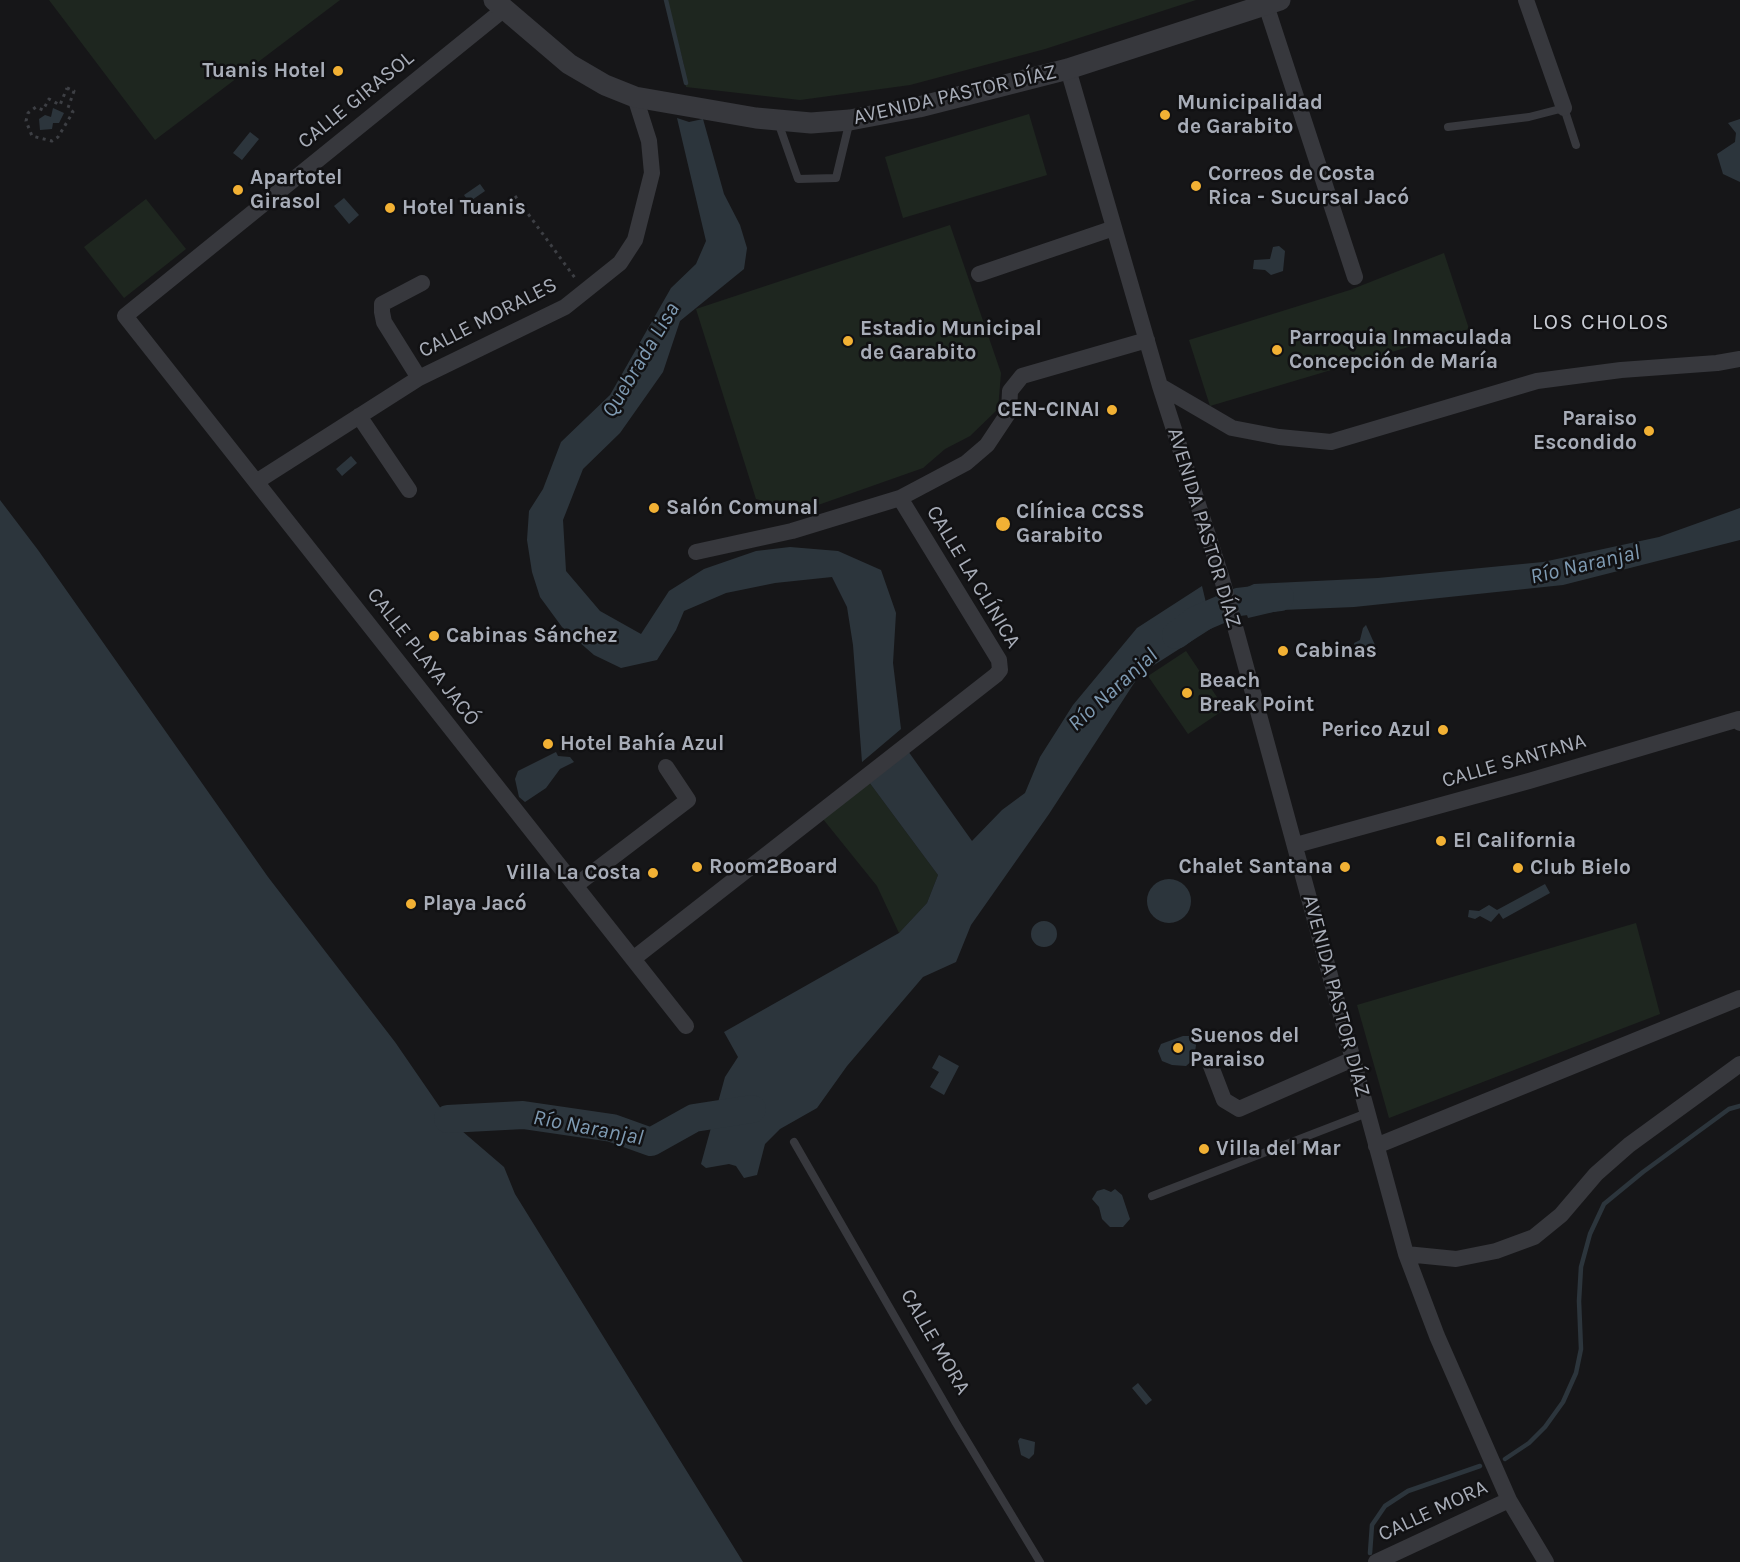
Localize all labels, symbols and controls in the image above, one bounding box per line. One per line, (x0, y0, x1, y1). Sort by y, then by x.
street label: CALLE GIRASOL (293, 46, 419, 154)
place label: Tuanis Hotel (202, 58, 326, 84)
street label: AVENIDA PASTOR DÍAZ (851, 59, 1059, 131)
marker: Tuanis Hotel (331, 64, 345, 78)
place label: Municipalidad de Garabito (1177, 90, 1323, 140)
marker: Municipalidad de Garabito (1158, 108, 1172, 122)
place label: Correos de Costa Rica - Sucursal Jacó (1208, 161, 1409, 211)
place label: Apartotel Girasol (250, 165, 342, 215)
marker: Correos de Costa Rica - Sucursal Jacó (1189, 179, 1203, 193)
marker: Apartotel Girasol (231, 183, 245, 197)
place label: Hotel Tuanis (402, 195, 526, 221)
marker: Hotel Tuanis (383, 201, 397, 215)
street label: CALLE MORALES (415, 272, 561, 364)
water label: Quebrada Lisa (596, 298, 686, 422)
district label: LOS CHOLOS (1532, 310, 1670, 336)
place label: Estadio Municipal de Garabito (860, 316, 1042, 366)
place label: Parroquia Inmaculada Concepción de María (1289, 325, 1512, 375)
marker: Estadio Municipal de Garabito (841, 334, 855, 348)
marker: Parroquia Inmaculada Concepción de María (1270, 343, 1284, 357)
place label: CEN-CINAI (997, 397, 1100, 423)
marker: CEN-CINAI (1105, 403, 1119, 417)
place label: Paraiso Escondido (1533, 406, 1637, 456)
marker: Paraiso Escondido (1642, 424, 1656, 438)
street label: AVENIDA PASTOR DÍAZ (1162, 425, 1246, 631)
place label: Salón Comunal (666, 495, 818, 521)
place label: Clínica CCSS Garabito (1016, 499, 1145, 549)
marker: Salón Comunal (647, 501, 661, 515)
street label: CALLE LA CLÍNICA (920, 501, 1026, 653)
marker: Clínica CCSS Garabito (994, 515, 1012, 533)
water label: Río Naranjal (1528, 540, 1642, 590)
street label: CALLE PLAYA JACÓ (361, 583, 485, 731)
place label: Cabinas Sánchez (446, 623, 618, 649)
marker: Cabinas Sánchez (427, 629, 441, 643)
place label: Cabinas (1295, 638, 1377, 664)
water label: Río Naranjal (1063, 643, 1163, 737)
marker: Cabinas (1276, 644, 1290, 658)
place label: Beach Break Point (1199, 668, 1314, 718)
marker: Beach Break Point (1180, 686, 1194, 700)
place label: Perico Azul (1321, 717, 1431, 743)
marker: Perico Azul (1436, 723, 1450, 737)
street label: CALLE SANTANA (1439, 728, 1589, 794)
place label: Hotel Bahía Azul (560, 731, 724, 757)
marker: Hotel Bahía Azul (541, 737, 555, 751)
place label: El California (1453, 828, 1576, 854)
marker: El California (1434, 834, 1448, 848)
place label: Room2Board (709, 854, 838, 880)
place label: Chalet Santana (1179, 854, 1333, 880)
place label: Club Bielo (1530, 855, 1631, 881)
place label: Villa La Costa (506, 860, 641, 886)
marker: Room2Board (690, 860, 704, 874)
marker: Chalet Santana (1338, 860, 1352, 874)
marker: Club Bielo (1511, 861, 1525, 875)
marker: Villa La Costa (646, 866, 660, 880)
place label: Playa Jacó (423, 891, 527, 917)
street label: AVENIDA PASTOR DÍAZ (1297, 892, 1375, 1100)
marker: Playa Jacó (404, 897, 418, 911)
place label: Suenos del Paraiso (1190, 1023, 1299, 1073)
marker: Suenos del Paraiso (1171, 1041, 1185, 1055)
water label: Río Naranjal (531, 1104, 645, 1152)
place label: Villa del Mar (1216, 1136, 1341, 1162)
marker: Villa del Mar (1197, 1142, 1211, 1156)
street label: CALLE MORA (895, 1285, 975, 1399)
street label: CALLE MORA (1374, 1475, 1492, 1547)

